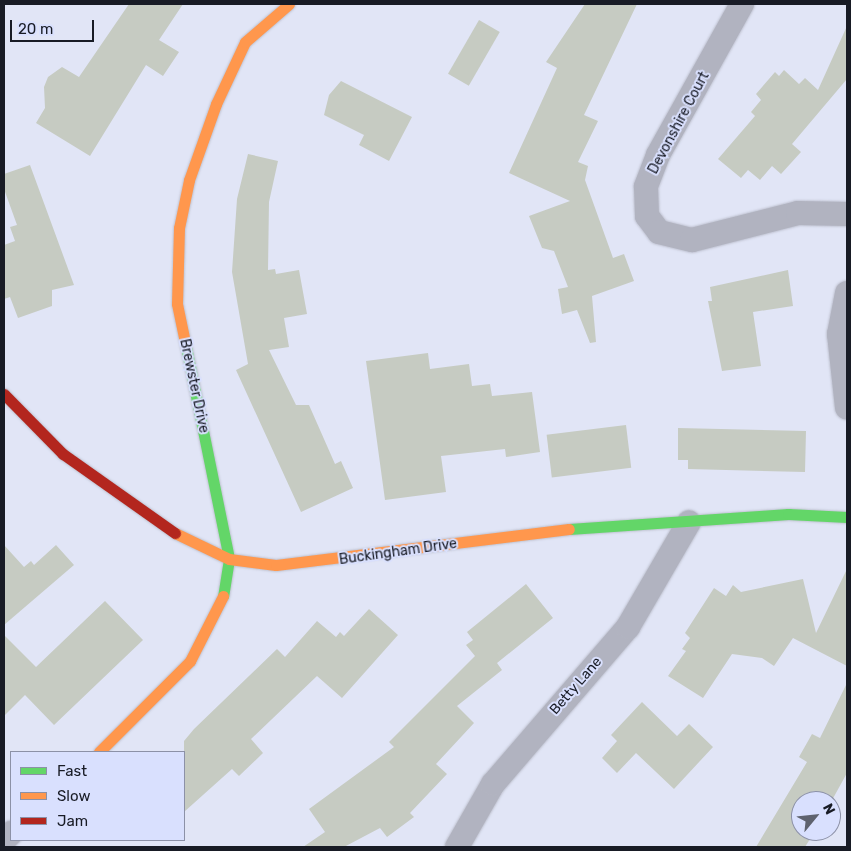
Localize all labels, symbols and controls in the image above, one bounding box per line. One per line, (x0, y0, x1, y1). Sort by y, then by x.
scale bar (12, 10, 96, 42)
text: 20 m (18, 20, 53, 38)
street label: Devonshire Court (645, 69, 713, 177)
street label: Brewster Drive (176, 337, 212, 435)
street label: Buckingham Drive (338, 535, 458, 569)
street label: Betty Lane (546, 654, 606, 718)
legend (10, 751, 185, 841)
text: Fast (57, 762, 87, 780)
text: Slow (57, 787, 90, 805)
north arrow (791, 791, 841, 841)
text: N (819, 801, 839, 818)
text: Jam (57, 812, 88, 830)

